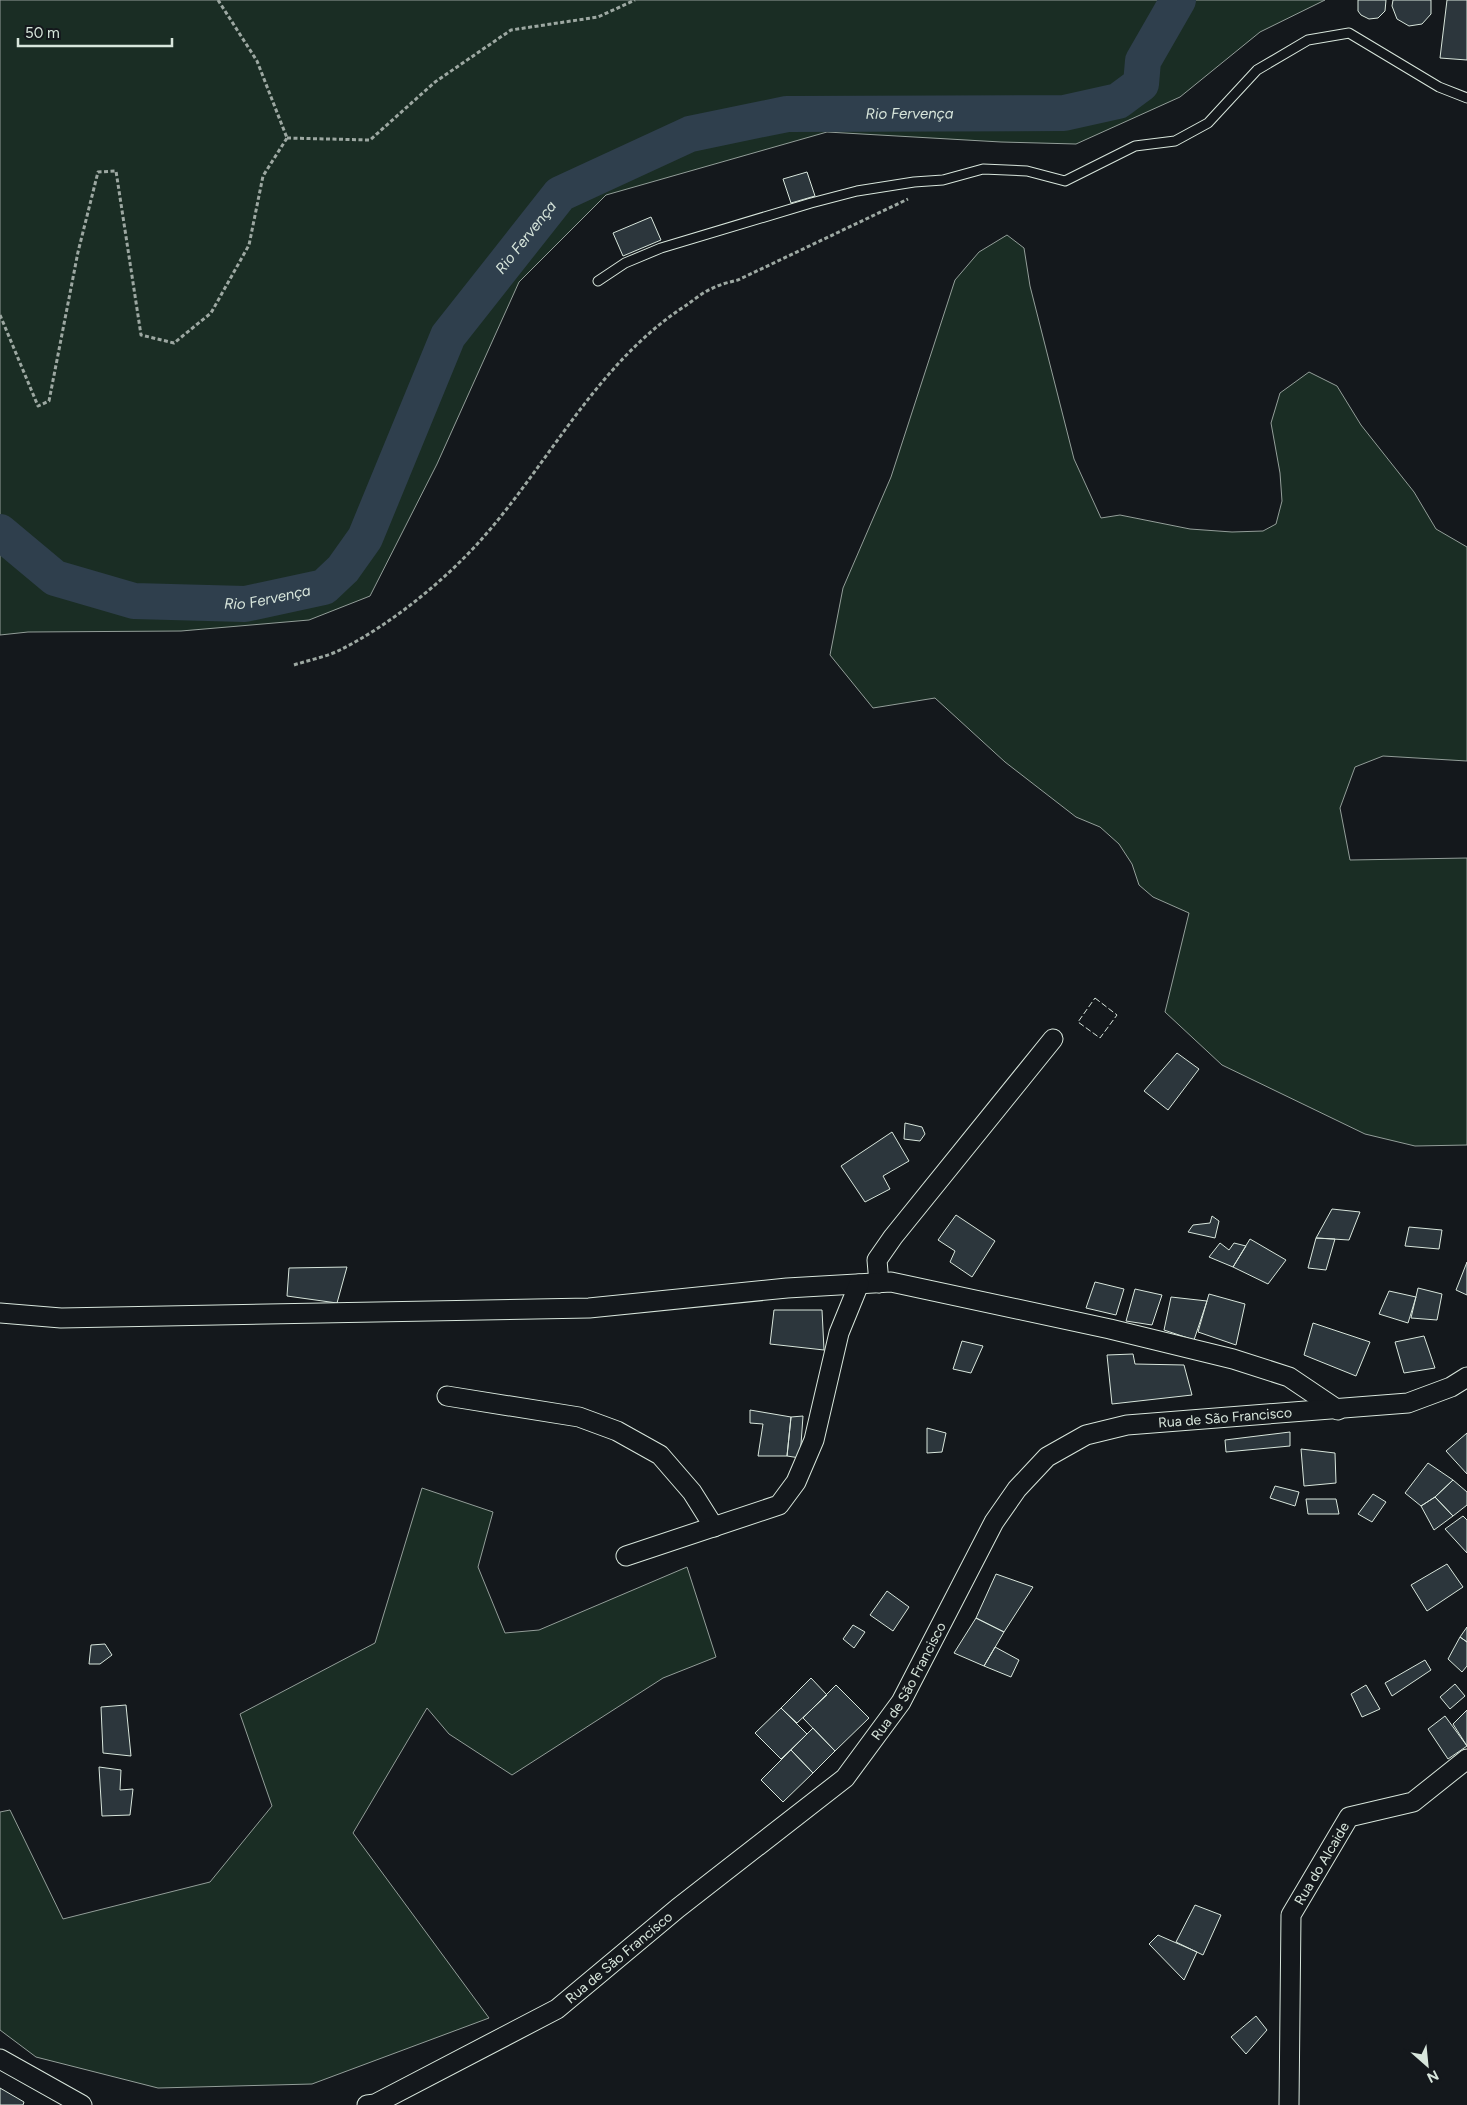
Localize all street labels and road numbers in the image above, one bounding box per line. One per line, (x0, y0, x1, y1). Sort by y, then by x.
street label: Rua de São Francisco (1158, 1404, 1293, 1432)
street label: Rua de São Francisco (868, 1619, 950, 1744)
street label: Rua do Alcaide (1291, 1819, 1353, 1908)
street label: Rua de São Francisco (562, 1908, 676, 2007)

